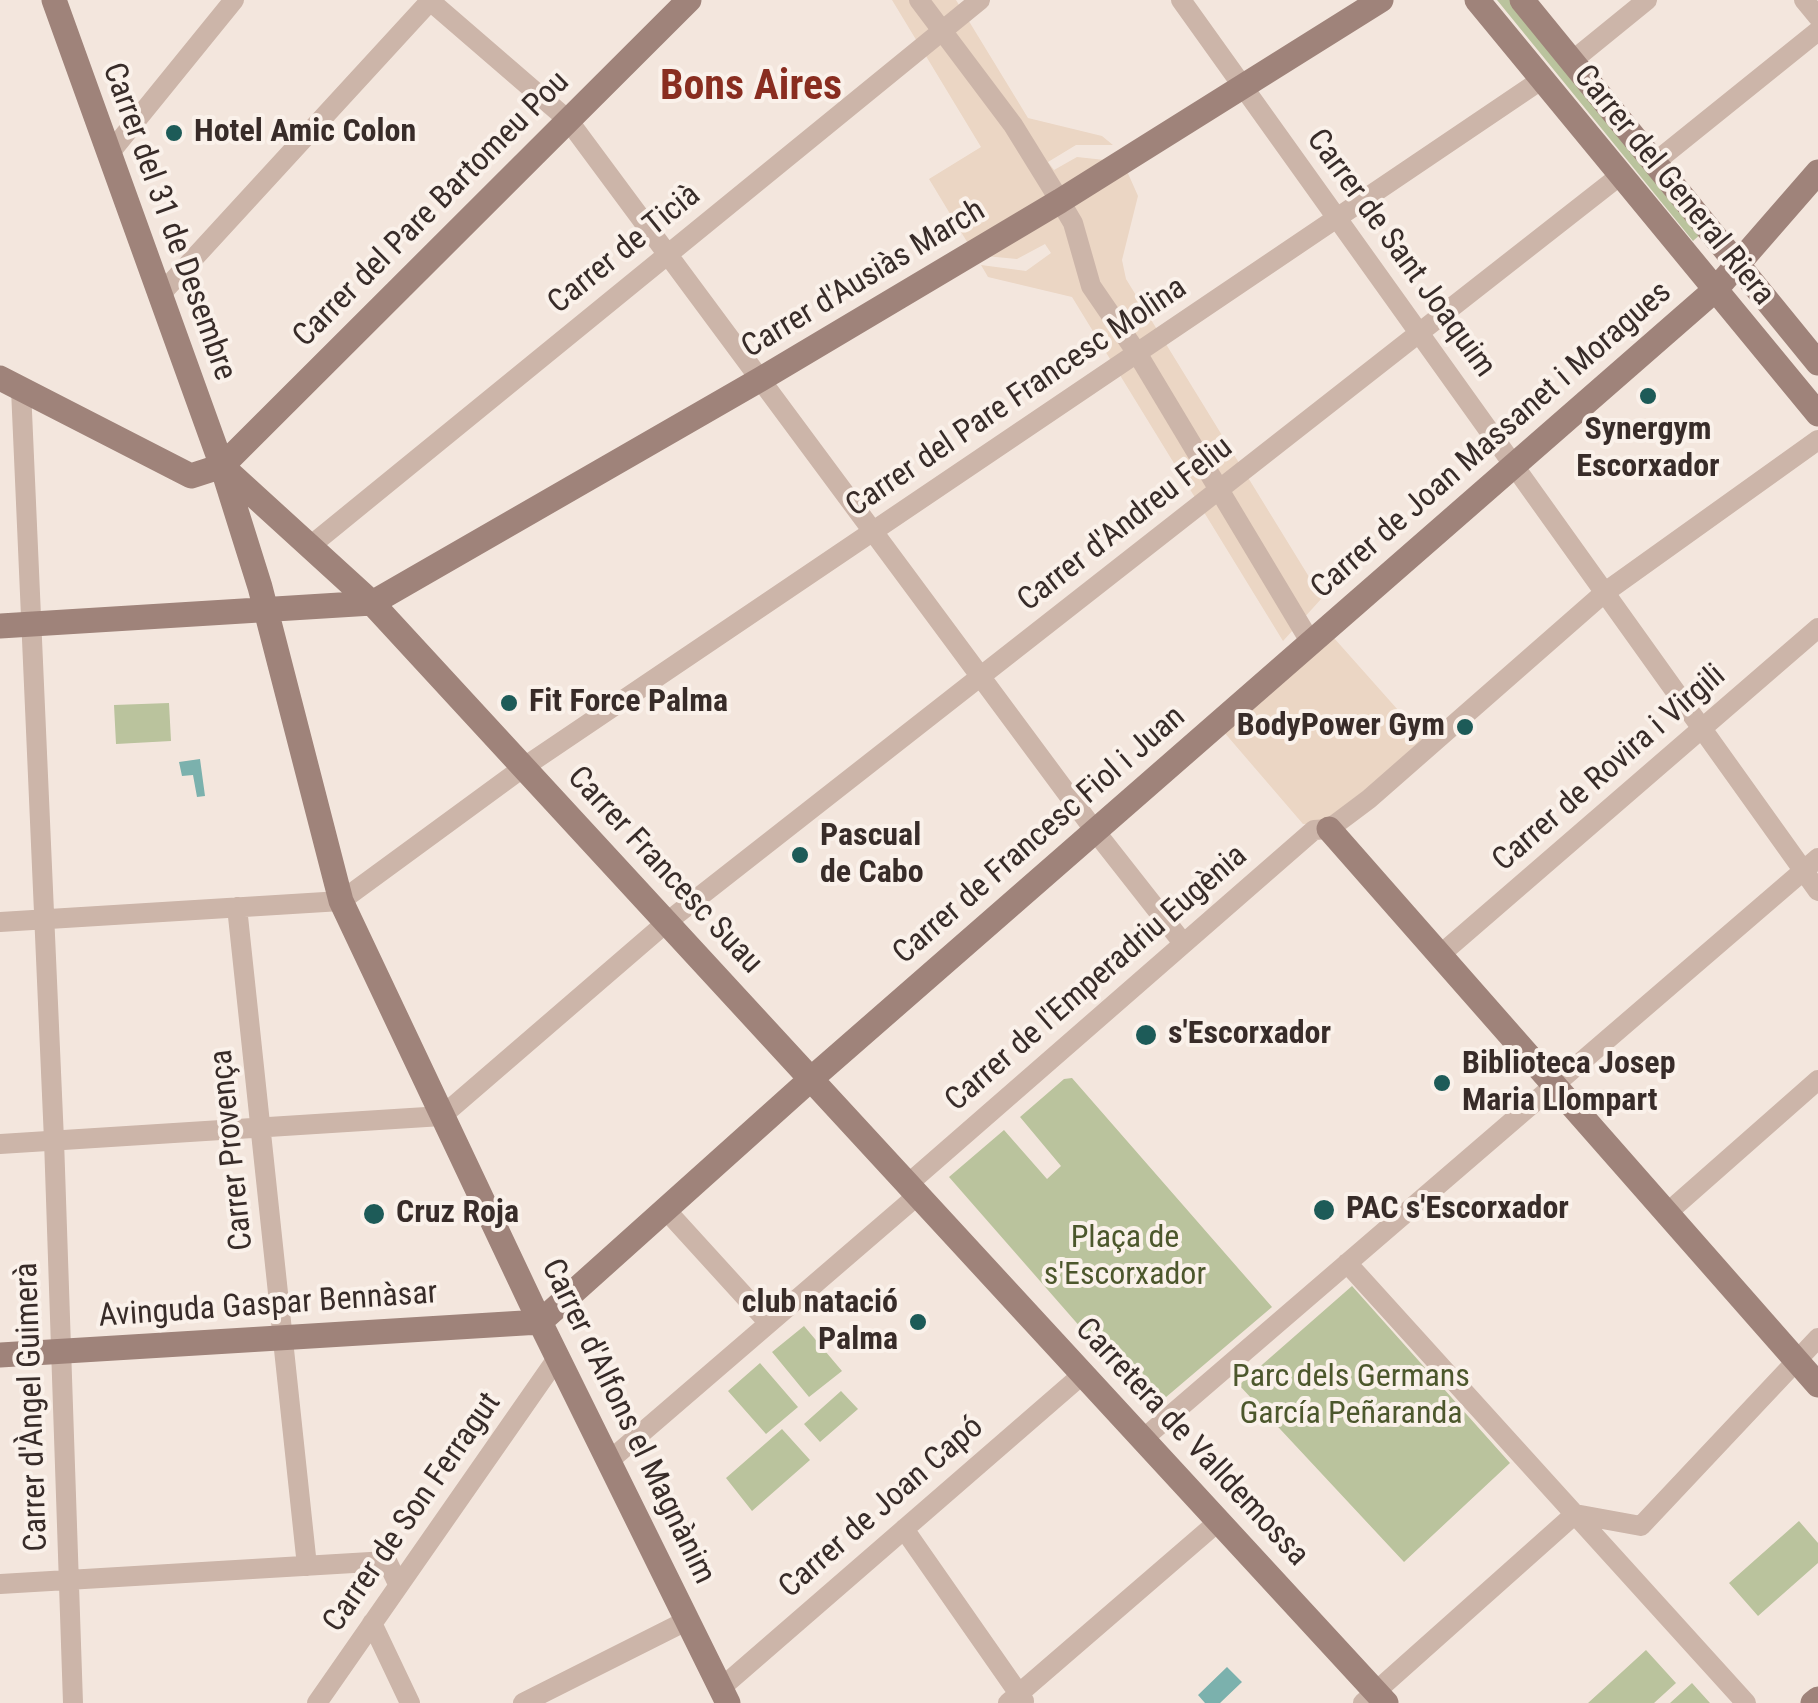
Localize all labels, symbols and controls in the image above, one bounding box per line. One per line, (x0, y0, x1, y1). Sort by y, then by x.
street label: Carrer del 31 de Desembre (93, 58, 243, 386)
street label: Carrer del General Riera (1564, 58, 1782, 314)
district label: Bons Aires (660, 63, 842, 113)
street label: Carrer del Pare Bartomeu Pou (286, 64, 578, 356)
place label: Hotel Amic Colon (194, 114, 416, 152)
marker: Hotel Amic Colon (163, 122, 185, 144)
street label: Carrer de Sant Joaquim (1297, 123, 1503, 385)
street label: Carrer de Ticià (541, 177, 709, 323)
street label: Carrer d'Ausiàs March (736, 192, 992, 368)
street label: Carrer del Pare Francesc Molina (840, 270, 1194, 526)
street label: Carrer de Joan Massanet i Moragues (1304, 274, 1680, 608)
marker: Synergym Escorxador (1637, 385, 1659, 407)
place label: Synergym Escorxador (1576, 412, 1720, 487)
street label: Carrer d'Andreu Feliu (1011, 429, 1241, 621)
street label: Carrer de Rovira i Virgili (1486, 657, 1734, 881)
place label: Fit Force Palma (529, 684, 728, 722)
marker: Fit Force Palma (498, 692, 520, 714)
street label: Carrer de Francesc Fiol i Juan (886, 699, 1194, 973)
place label: BodyPower Gym (1237, 708, 1445, 746)
marker: BodyPower Gym (1454, 716, 1476, 738)
street label: Carrer Francesc Suau (558, 760, 770, 982)
place label: Pascual de Cabo (820, 818, 924, 893)
street label: Carrer de l'Emperadriu Eugènia (938, 838, 1256, 1120)
marker: Pascual de Cabo (789, 844, 811, 866)
place label: s'Escorxador (1168, 1016, 1331, 1054)
marker: s'Escorxador (1133, 1022, 1159, 1048)
place label: Biblioteca Josep Maria Llompart (1462, 1046, 1675, 1121)
street label: Carrer Provença (203, 1048, 263, 1252)
marker: Biblioteca Josep Maria Llompart (1431, 1072, 1453, 1094)
place label: PAC s'Escorxador (1346, 1191, 1569, 1229)
place label: Cruz Roja (396, 1195, 519, 1233)
marker: PAC s'Escorxador (1311, 1197, 1337, 1223)
marker: Cruz Roja (361, 1201, 387, 1227)
park label: Plaça de s'Escorxador (1044, 1220, 1206, 1295)
street label: Carrer d'Alfons el Magnànim (532, 1253, 722, 1591)
street label: Carrer d'Àngel Guimerà (9, 1262, 57, 1552)
street label: Avinguda Gaspar Bennàsar (97, 1275, 439, 1337)
place label: club natació Palma (742, 1285, 898, 1360)
marker: club natació Palma (907, 1311, 929, 1333)
street label: Carretera de Valldemossa (1066, 1311, 1316, 1575)
park label: Parc dels Germans García Peñaranda (1232, 1359, 1470, 1434)
street label: Carrer de Son Ferragut (316, 1386, 510, 1640)
street label: Carrer de Joan Capó (772, 1409, 992, 1607)

